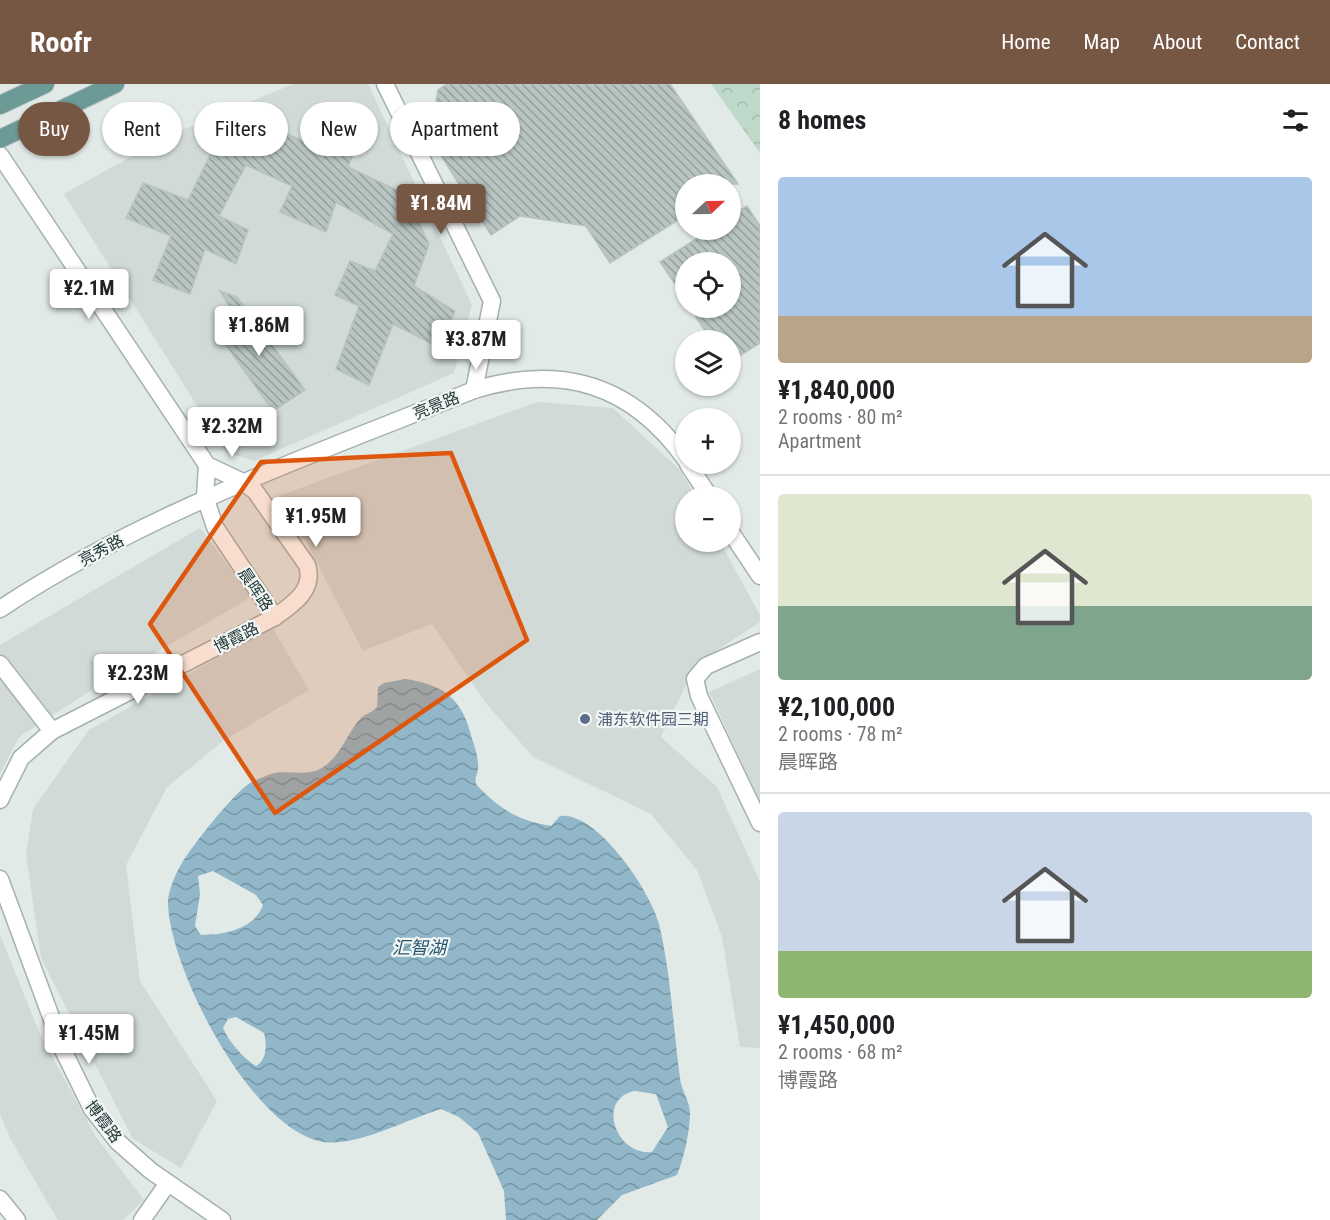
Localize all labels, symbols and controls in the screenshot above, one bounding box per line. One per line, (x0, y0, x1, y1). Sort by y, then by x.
text: Roofr (30, 26, 92, 59)
text: Home (1001, 30, 1051, 54)
text: Map (1084, 30, 1120, 54)
text: About (1153, 30, 1202, 54)
text: Contact (1235, 30, 1300, 54)
chip: Buy (18, 102, 90, 156)
chip: Rent (102, 102, 182, 156)
chip: Filters (194, 102, 288, 156)
chip: New (300, 102, 378, 156)
chip: Apartment (390, 102, 520, 156)
icon: filters (1279, 104, 1312, 137)
text: 8 homes (778, 105, 866, 135)
north arrow (675, 174, 741, 240)
map controls (675, 174, 741, 552)
pin: ¥1.84M (392, 184, 490, 235)
text: ¥1.84M (411, 191, 471, 215)
icon: home (991, 216, 1099, 324)
button: locate (675, 252, 741, 318)
pin: ¥2.1M (47, 269, 131, 320)
text: ¥2.1M (64, 276, 114, 300)
pin: ¥1.86M (210, 306, 308, 357)
text: ¥1.86M (229, 313, 289, 337)
pin: ¥3.87M (427, 320, 525, 371)
text: ¥3.87M (446, 327, 506, 351)
button: layers (675, 330, 741, 396)
text: ¥1,840,000 (778, 375, 895, 405)
street label: 亮景路 (410, 388, 462, 423)
text: 2 rooms · 80 m² (778, 405, 903, 429)
pin: ¥2.32M (183, 407, 281, 458)
button: + (675, 408, 741, 474)
text: ¥2.32M (202, 414, 262, 438)
text: Apartment (778, 429, 862, 453)
button: − (675, 486, 741, 552)
pin: ¥1.95M (267, 497, 365, 548)
text: ¥1.95M (286, 504, 346, 528)
street label: 亮秀路 (76, 531, 127, 570)
icon: home (991, 533, 1099, 641)
street label: 晨晖路 (234, 564, 277, 614)
street label: 博霞路 (211, 618, 262, 657)
pin: ¥2.23M (89, 654, 187, 705)
text: ¥2.23M (108, 661, 168, 685)
text: ¥2,100,000 (778, 692, 895, 722)
place label: 浦东软件园三期 (597, 710, 709, 729)
marker: 浦东软件园三期 (578, 712, 592, 726)
text: 2 rooms · 78 m² (778, 722, 903, 746)
text: 晨晖路 (778, 750, 838, 774)
icon: home (991, 851, 1099, 959)
water label: 汇智湖 (392, 937, 449, 958)
text: ¥1,450,000 (778, 1010, 895, 1040)
pin: ¥1.45M (40, 1014, 138, 1065)
text: ¥1.45M (59, 1021, 119, 1045)
text: 2 rooms · 68 m² (778, 1040, 903, 1064)
text: 博霞路 (778, 1068, 838, 1092)
street label: 博霞路 (82, 1096, 126, 1146)

